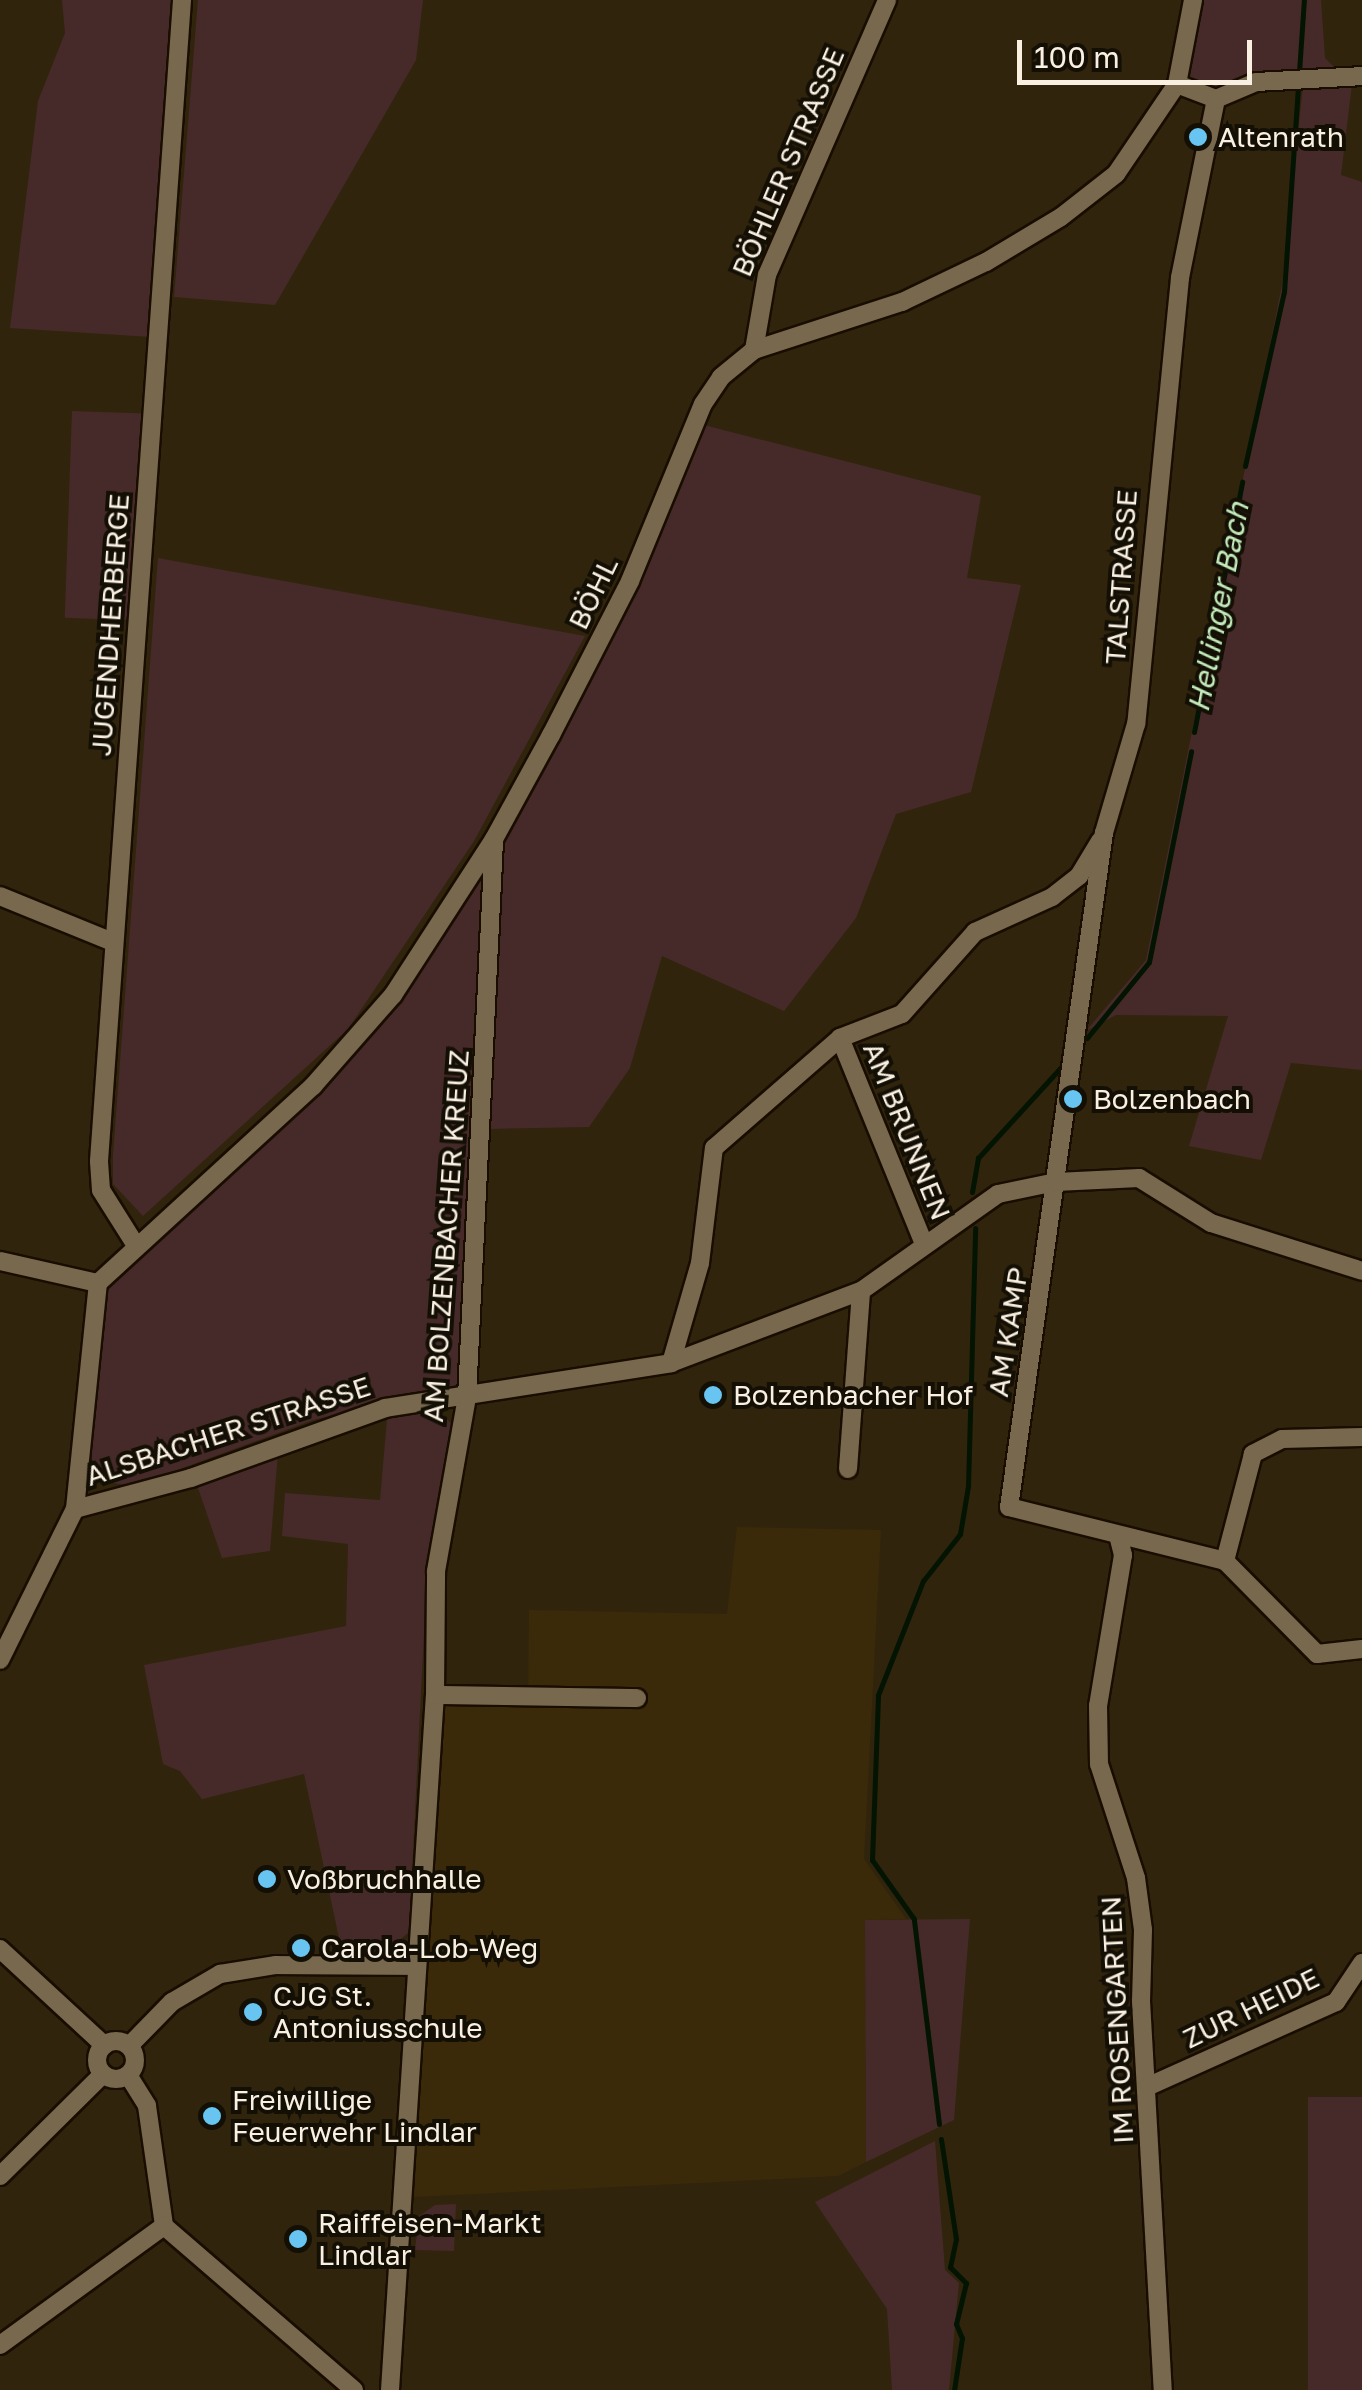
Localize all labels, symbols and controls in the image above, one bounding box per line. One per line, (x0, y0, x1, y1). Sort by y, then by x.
scale bar (1022, 20, 1257, 82)
text: 100 m (1034, 39, 1120, 75)
street label: BÖHLER STRASSE (725, 43, 851, 281)
place label: Altenrath (1218, 120, 1344, 154)
marker: Altenrath (1187, 126, 1209, 148)
street label: TALSTRASSE (1098, 489, 1144, 665)
street label: JUGENDHERBERGE (84, 493, 136, 757)
water label: Hellinger Bach (1180, 499, 1256, 715)
street label: BÖHL (561, 551, 625, 635)
street label: AM BRUNNEN (856, 1037, 958, 1225)
street label: AM BOLZENBACHER KREUZ (416, 1049, 476, 1423)
place label: Bolzenbach (1093, 1082, 1251, 1116)
marker: Bolzenbach (1062, 1088, 1084, 1110)
street label: AM KAMP (981, 1265, 1035, 1399)
street label: ALSBACHER STRASSE (81, 1369, 375, 1493)
place label: Bolzenbacher Hof (733, 1378, 973, 1412)
marker: Bolzenbacher Hof (702, 1384, 724, 1406)
place label: Voßbruchhalle (287, 1862, 482, 1896)
marker: Voßbruchhalle (256, 1868, 278, 1890)
street label: IM ROSENGARTEN (1094, 1895, 1140, 2145)
place label: Carola-Lob-Weg (321, 1931, 538, 1965)
marker: Carola-Lob-Weg (290, 1937, 312, 1959)
street label: ZUR HEIDE (1178, 1961, 1324, 2055)
place label: CJG St. Antoniusschule (273, 1979, 482, 2045)
marker: CJG St. Antoniusschule (242, 2001, 264, 2023)
place label: Freiwillige Feuerwehr Lindlar (232, 2083, 477, 2149)
marker: Freiwillige Feuerwehr Lindlar (201, 2105, 223, 2127)
place label: Raiffeisen-Markt Lindlar (318, 2206, 542, 2272)
marker: Raiffeisen-Markt Lindlar (287, 2228, 309, 2250)

